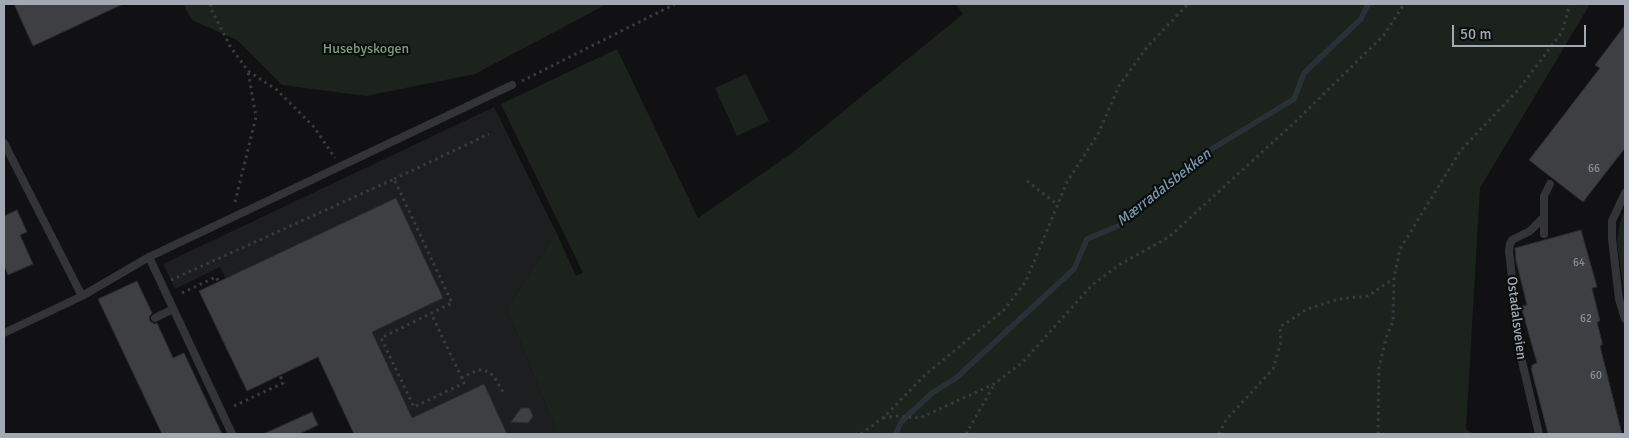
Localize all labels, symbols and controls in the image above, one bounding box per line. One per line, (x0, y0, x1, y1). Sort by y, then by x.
scale bar (1454, 15, 1588, 47)
text: 50 m (1460, 25, 1491, 43)
park label: Husebyskogen (323, 41, 409, 57)
water label: Mærradalsbekken (1113, 146, 1215, 230)
house number: 66 (1588, 162, 1600, 176)
house number: 64 (1573, 256, 1585, 270)
street label: Ostadalsveien (1503, 275, 1529, 361)
house number: 62 (1580, 312, 1592, 326)
house number: 60 (1590, 369, 1602, 383)

